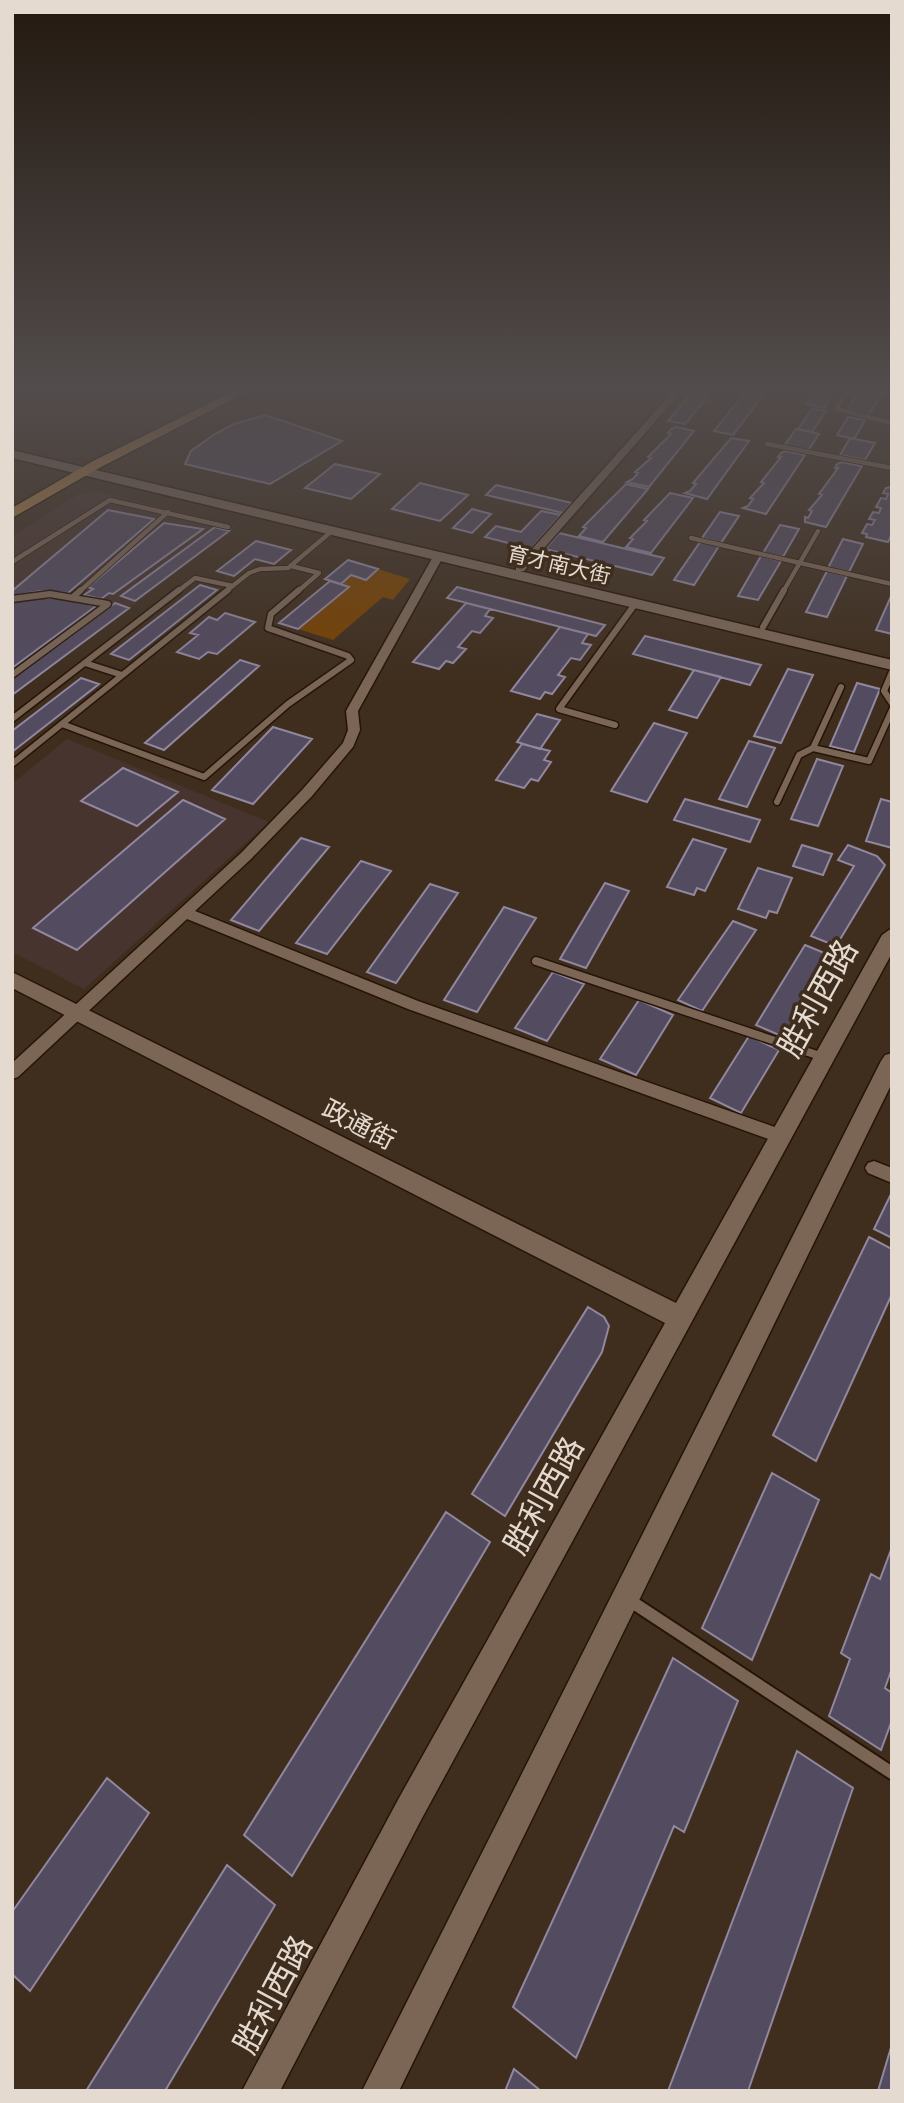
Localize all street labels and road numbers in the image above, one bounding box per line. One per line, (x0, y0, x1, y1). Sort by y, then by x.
street label: 育才南大街 (504, 537, 614, 591)
street label: 胜利西路 (765, 930, 869, 1066)
street label: 政通街 (315, 1089, 403, 1159)
street label: 胜利西路 (491, 1427, 595, 1563)
street label: 胜利西路 (221, 1926, 323, 2062)

